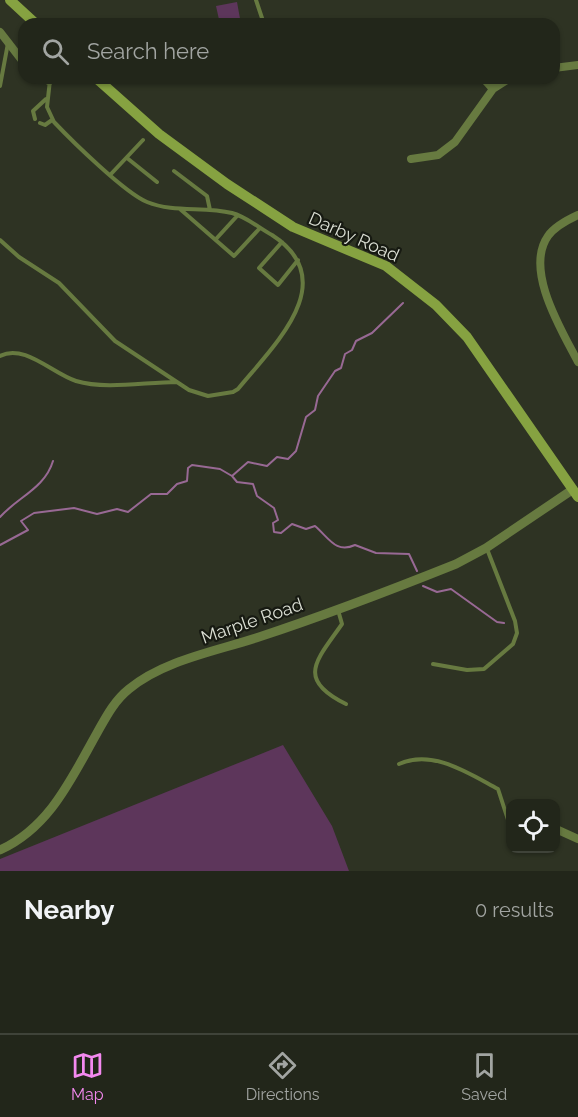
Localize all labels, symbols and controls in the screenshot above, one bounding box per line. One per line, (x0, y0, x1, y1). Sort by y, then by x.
search box (18, 18, 560, 84)
icon: search (39, 35, 72, 68)
text: Search here (87, 38, 209, 64)
street label: Darby Road (306, 207, 403, 266)
street label: Marple Road (198, 593, 305, 648)
map controls (506, 799, 560, 853)
button: locate (506, 799, 560, 853)
text: Nearby (24, 895, 114, 925)
text: 0 results (475, 898, 554, 922)
tab: Map (71, 1049, 104, 1104)
tab: Directions (246, 1049, 320, 1104)
tab: Saved (461, 1049, 507, 1104)

